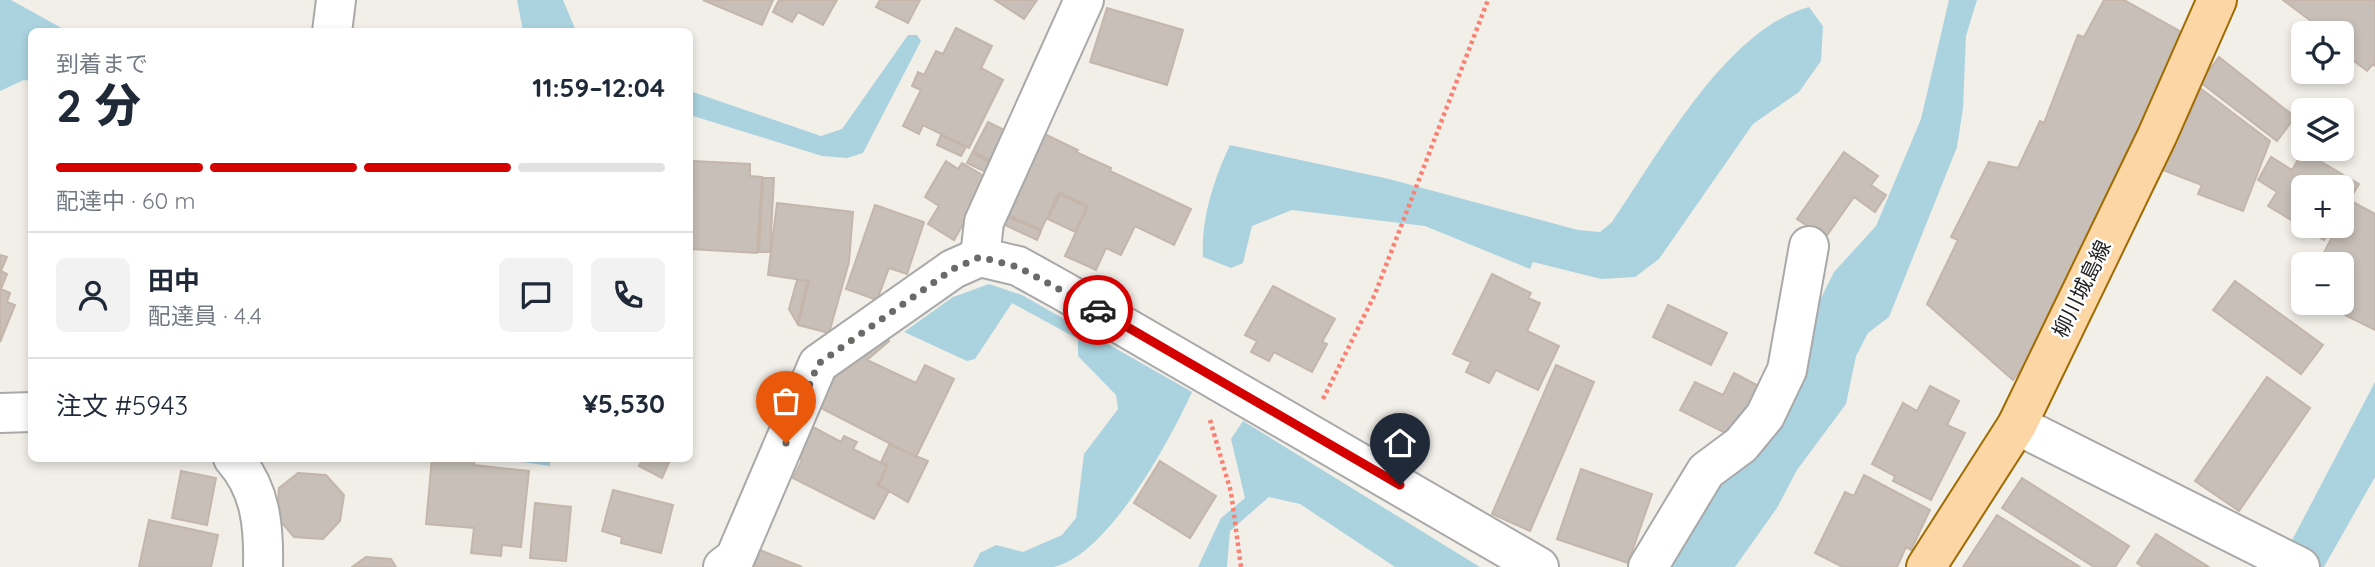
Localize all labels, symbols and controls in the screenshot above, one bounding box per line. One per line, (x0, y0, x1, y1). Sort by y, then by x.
map controls (2291, 21, 2354, 315)
button: locate (2291, 21, 2354, 84)
text: 到着まで (56, 49, 148, 78)
text: 11:59–12:04 (532, 71, 665, 104)
text: 2 分 (56, 76, 141, 134)
button: layers (2291, 98, 2354, 161)
button: + (2291, 175, 2354, 238)
text: 配達中 · 60 m (56, 186, 195, 215)
street label: 柳川城島線 (2046, 236, 2116, 341)
button: − (2291, 252, 2354, 315)
button: person (56, 258, 130, 332)
button: chat (499, 258, 573, 332)
button: phone (591, 258, 665, 332)
text: 田中 (148, 264, 200, 297)
courier (1063, 275, 1133, 345)
icon: car (1079, 291, 1117, 329)
text: 配達員 · 4.4 (148, 301, 262, 330)
pin (756, 371, 816, 443)
icon: bag (767, 382, 805, 420)
text: ¥5,530 (582, 387, 665, 420)
text: 注文 #5943 (56, 389, 188, 422)
pin (1370, 413, 1430, 485)
icon: home (1381, 424, 1419, 462)

